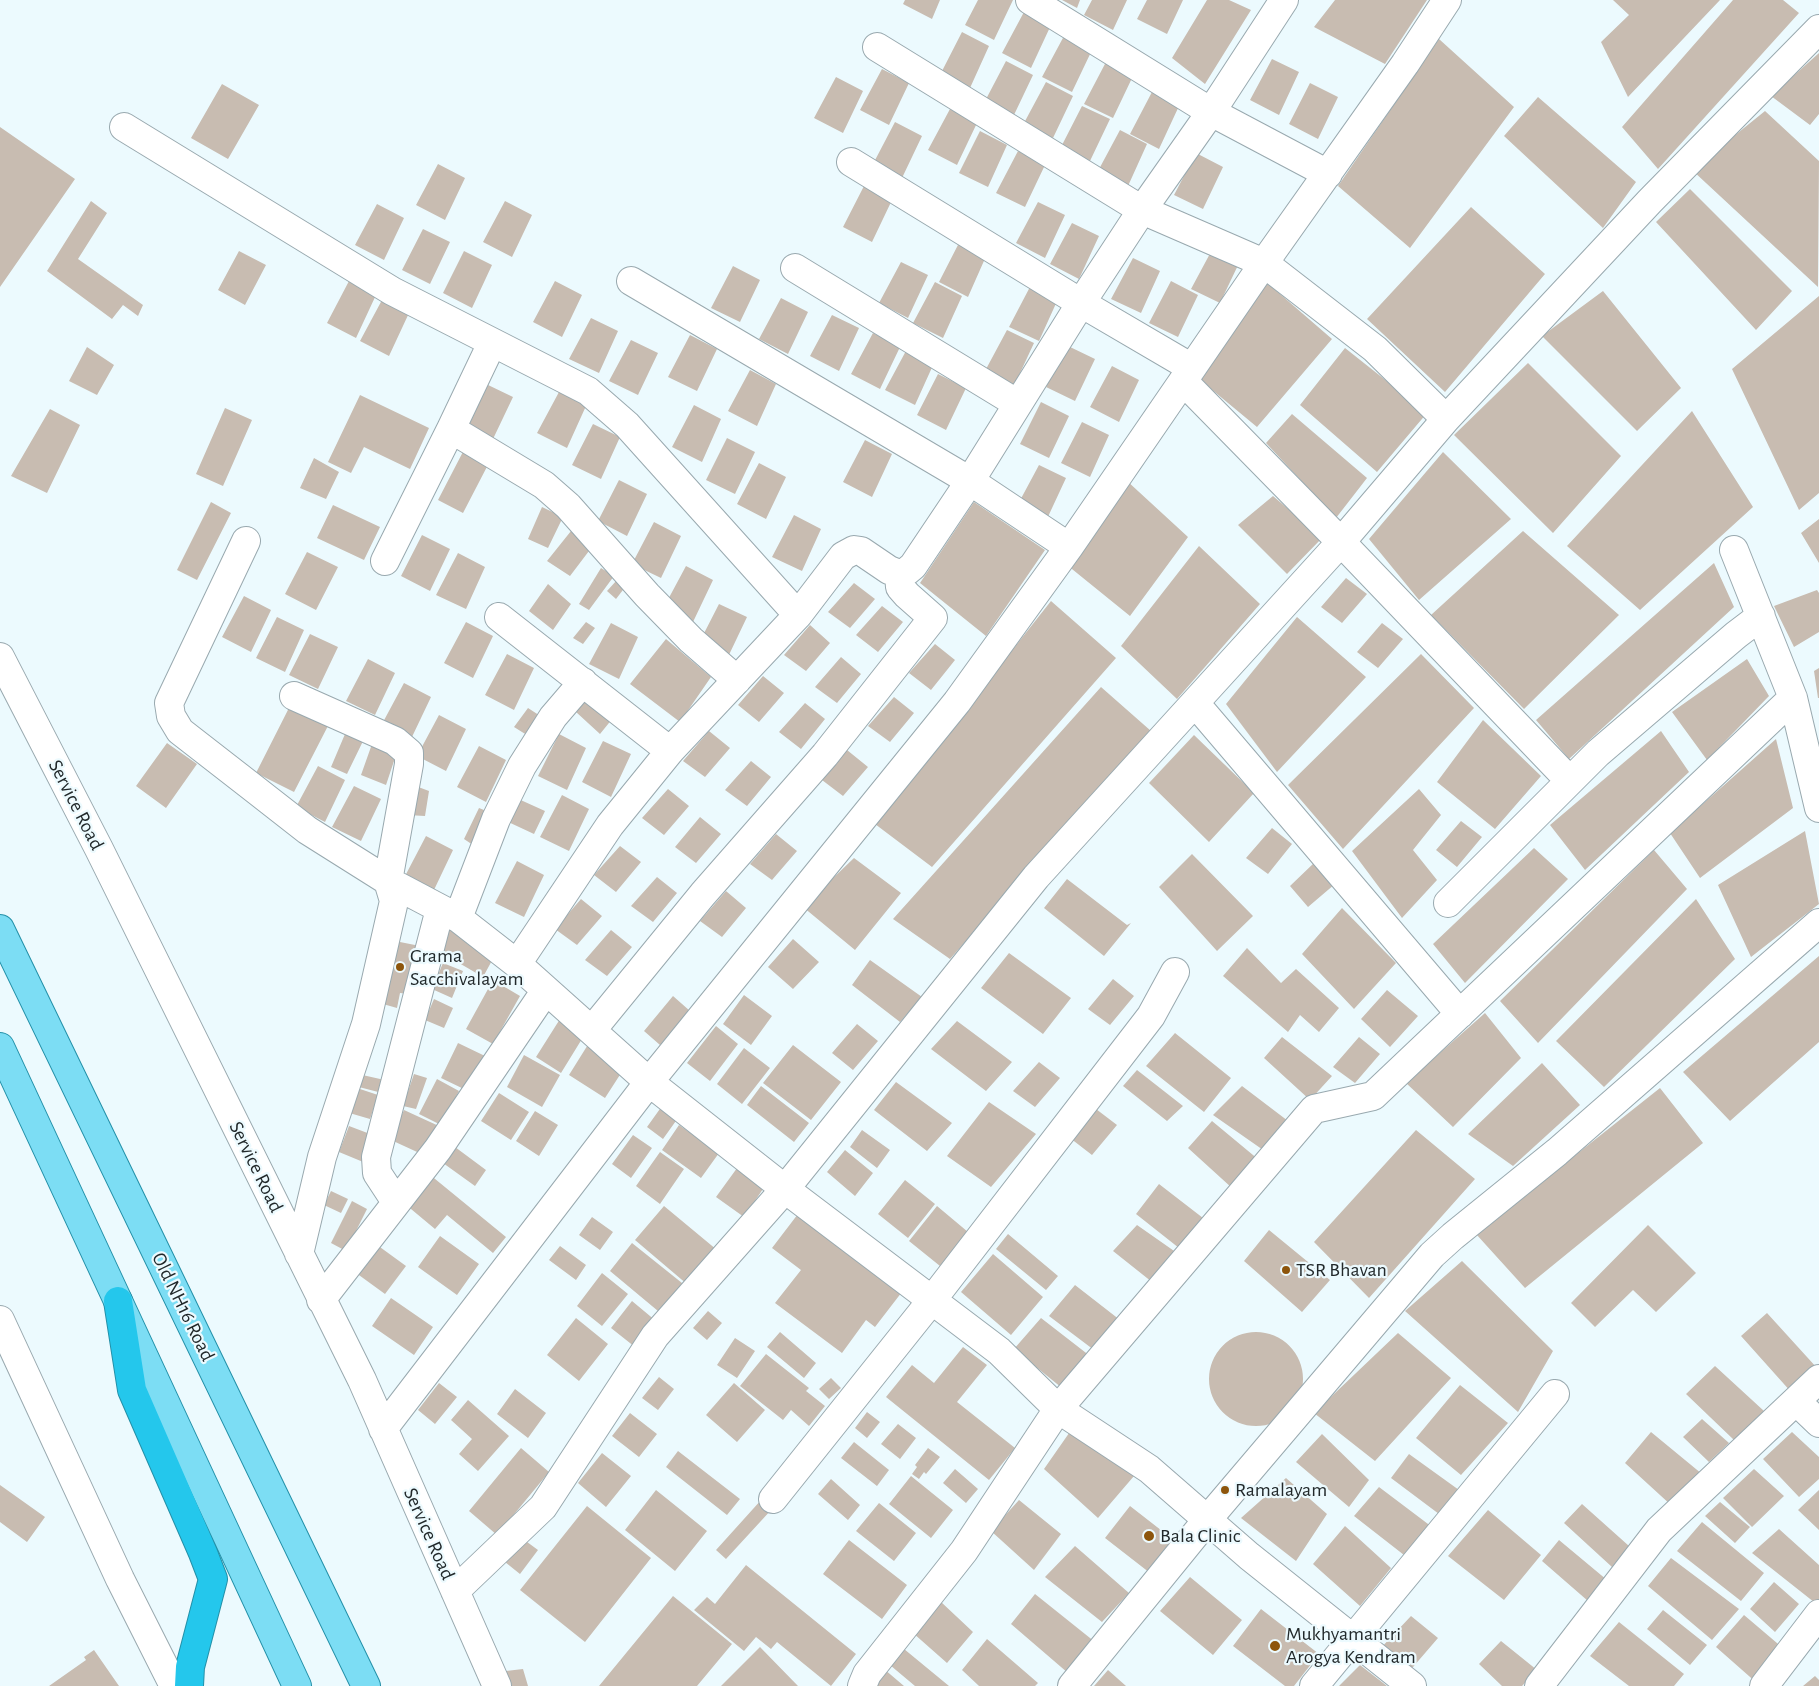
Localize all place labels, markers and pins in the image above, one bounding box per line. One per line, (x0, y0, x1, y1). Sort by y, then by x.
place label: Grama Sacchivalayam (410, 944, 523, 991)
marker: Grama Sacchivalayam (394, 961, 406, 973)
place label: TSR Bhavan (1296, 1258, 1387, 1282)
marker: TSR Bhavan (1280, 1264, 1292, 1276)
place label: Ramalayam (1235, 1478, 1327, 1502)
marker: Ramalayam (1219, 1484, 1231, 1496)
place label: Bala Clinic (1160, 1524, 1240, 1548)
marker: Bala Clinic (1142, 1529, 1156, 1543)
place label: Mukhyamantri Arogya Kendram (1286, 1622, 1416, 1669)
marker: Mukhyamantri Arogya Kendram (1268, 1639, 1282, 1653)

